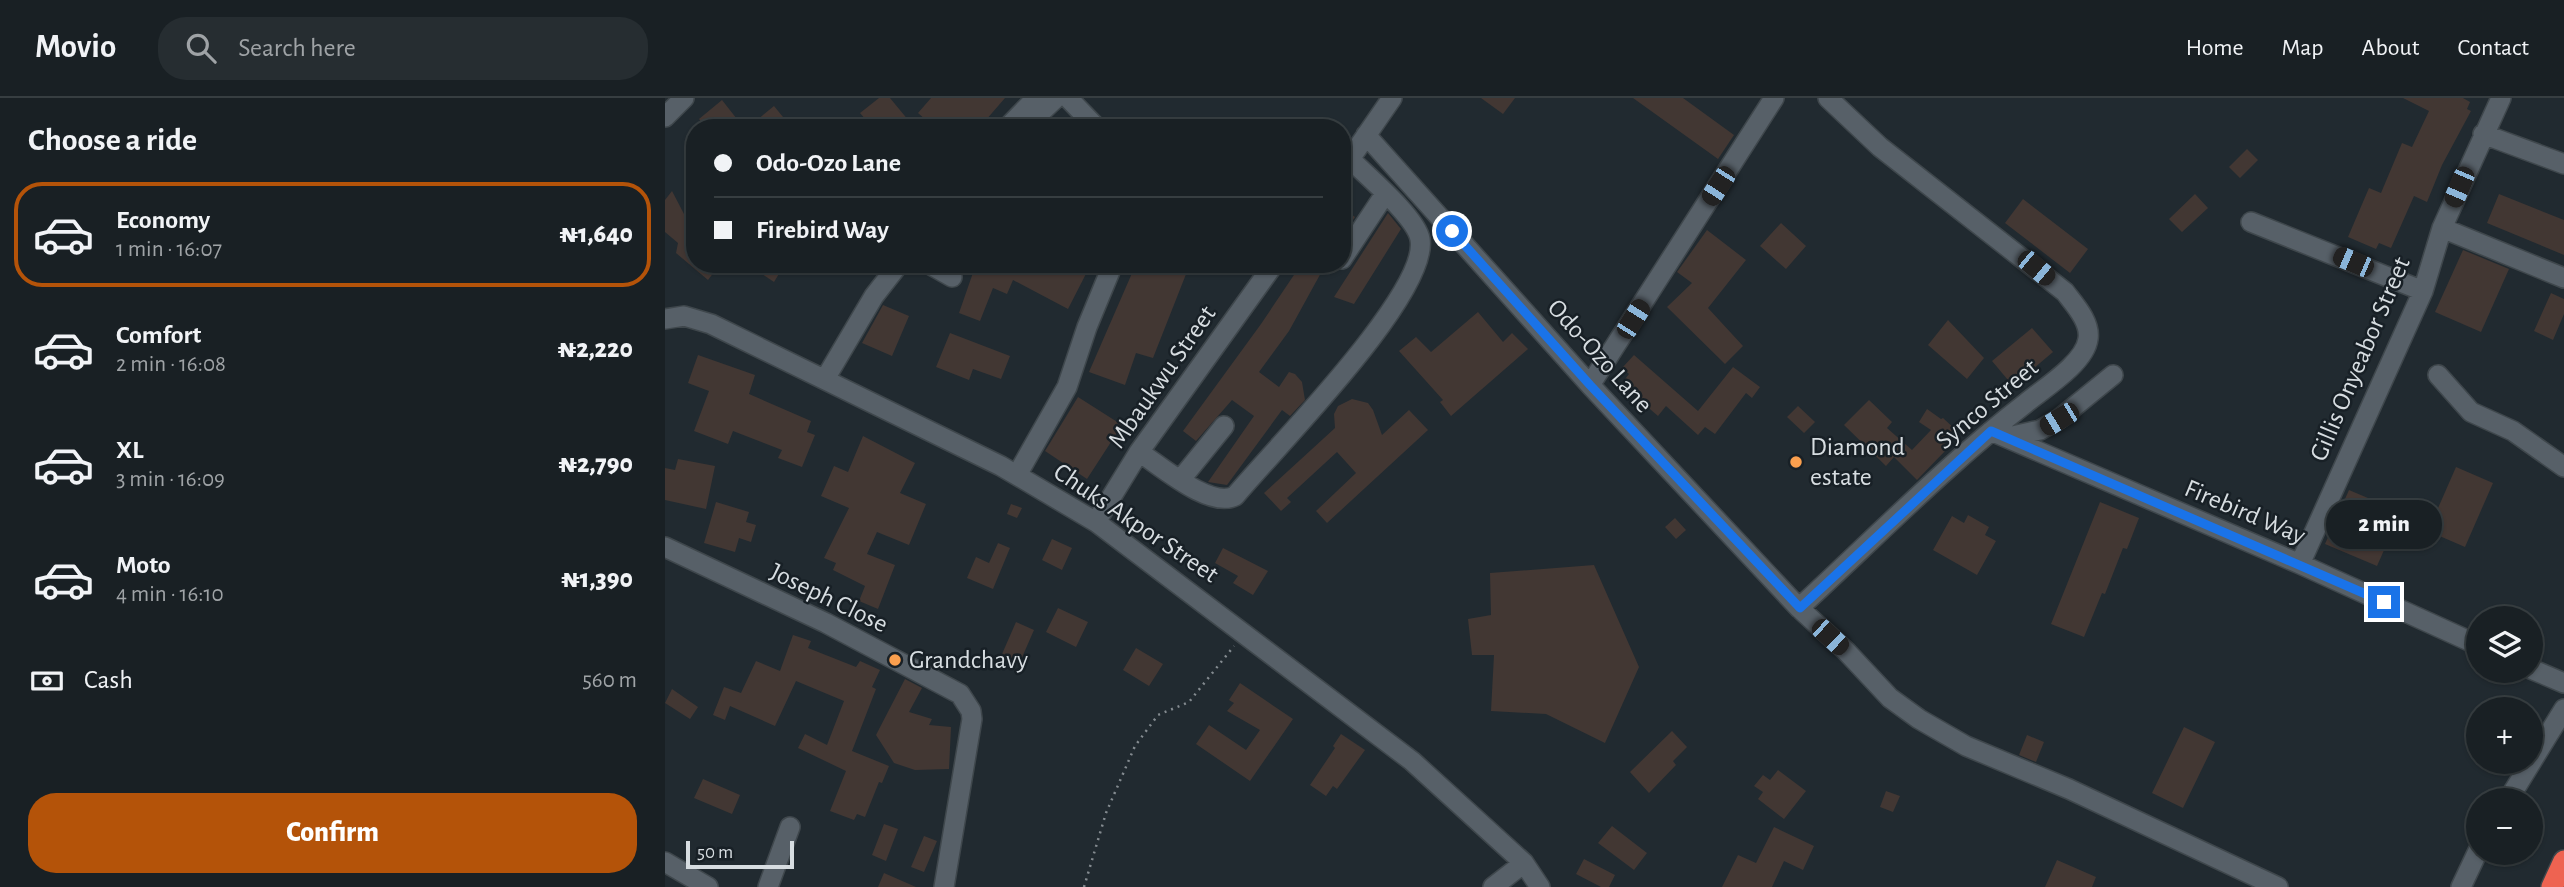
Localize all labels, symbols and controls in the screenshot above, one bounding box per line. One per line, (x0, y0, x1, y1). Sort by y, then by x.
search box (158, 17, 648, 80)
icon: search (182, 29, 220, 67)
text: Movio (35, 31, 116, 64)
text: Search here (238, 35, 356, 61)
text: Home (2186, 36, 2244, 60)
text: Map (2282, 36, 2324, 60)
text: About (2362, 36, 2419, 60)
text: Contact (2457, 36, 2529, 60)
text: Choose a ride (28, 124, 197, 156)
text: Odo-Ozo Lane (756, 150, 901, 176)
car (1698, 163, 1739, 209)
car (2442, 164, 2477, 210)
icon: car (32, 203, 95, 266)
text: Economy (116, 207, 210, 233)
route start (1436, 215, 1468, 247)
text: Firebird Way (756, 217, 889, 243)
text: ₦1,640 (559, 221, 633, 247)
text: 1 min · 16:07 (116, 238, 222, 261)
car (2330, 244, 2377, 280)
car (2014, 246, 2059, 290)
street label: Gillis Onyeabor Street (2305, 253, 2415, 465)
street label: Odo-Ozo Lane (1543, 294, 1657, 418)
car (1613, 296, 1654, 342)
street label: Mbaukwu Street (1103, 301, 1221, 453)
icon: car (32, 318, 95, 381)
text: Comfort (116, 322, 201, 348)
text: ₦2,220 (558, 336, 633, 362)
text: 2 min · 16:08 (116, 353, 226, 376)
street label: Synco Street (1931, 354, 2043, 454)
car (2036, 399, 2083, 439)
icon: car (32, 433, 95, 496)
place label: Diamond estate (1810, 434, 1905, 490)
text: XL (116, 437, 143, 463)
text: ₦2,790 (558, 451, 633, 477)
marker: Diamond estate (1788, 454, 1804, 470)
street label: Chuks Akpor Street (1049, 458, 1223, 588)
text: 3 min · 16:09 (116, 468, 225, 491)
street label: Firebird Way (2181, 475, 2309, 549)
callout: 2 min (2326, 500, 2442, 550)
text: 2 min (2358, 513, 2410, 536)
icon: car (32, 548, 95, 611)
text: Moto (116, 552, 171, 578)
street label: Joseph Close (766, 558, 892, 638)
text: ₦1,390 (561, 566, 633, 592)
text: 4 min · 16:10 (116, 583, 224, 606)
route end (2368, 586, 2400, 618)
map controls (2466, 606, 2543, 865)
button: layers (2466, 606, 2543, 683)
car (1808, 615, 1853, 659)
place label: Grandchavy (909, 647, 1028, 673)
marker: Grandchavy (887, 652, 903, 668)
icon: cash (28, 662, 66, 700)
text: Cash (84, 667, 133, 693)
text: 560 m (582, 669, 637, 692)
button: + (2466, 697, 2543, 774)
button: − (2466, 788, 2543, 865)
button: Confirm (28, 793, 637, 873)
scale bar (686, 838, 795, 870)
text: 50 m (697, 843, 733, 862)

